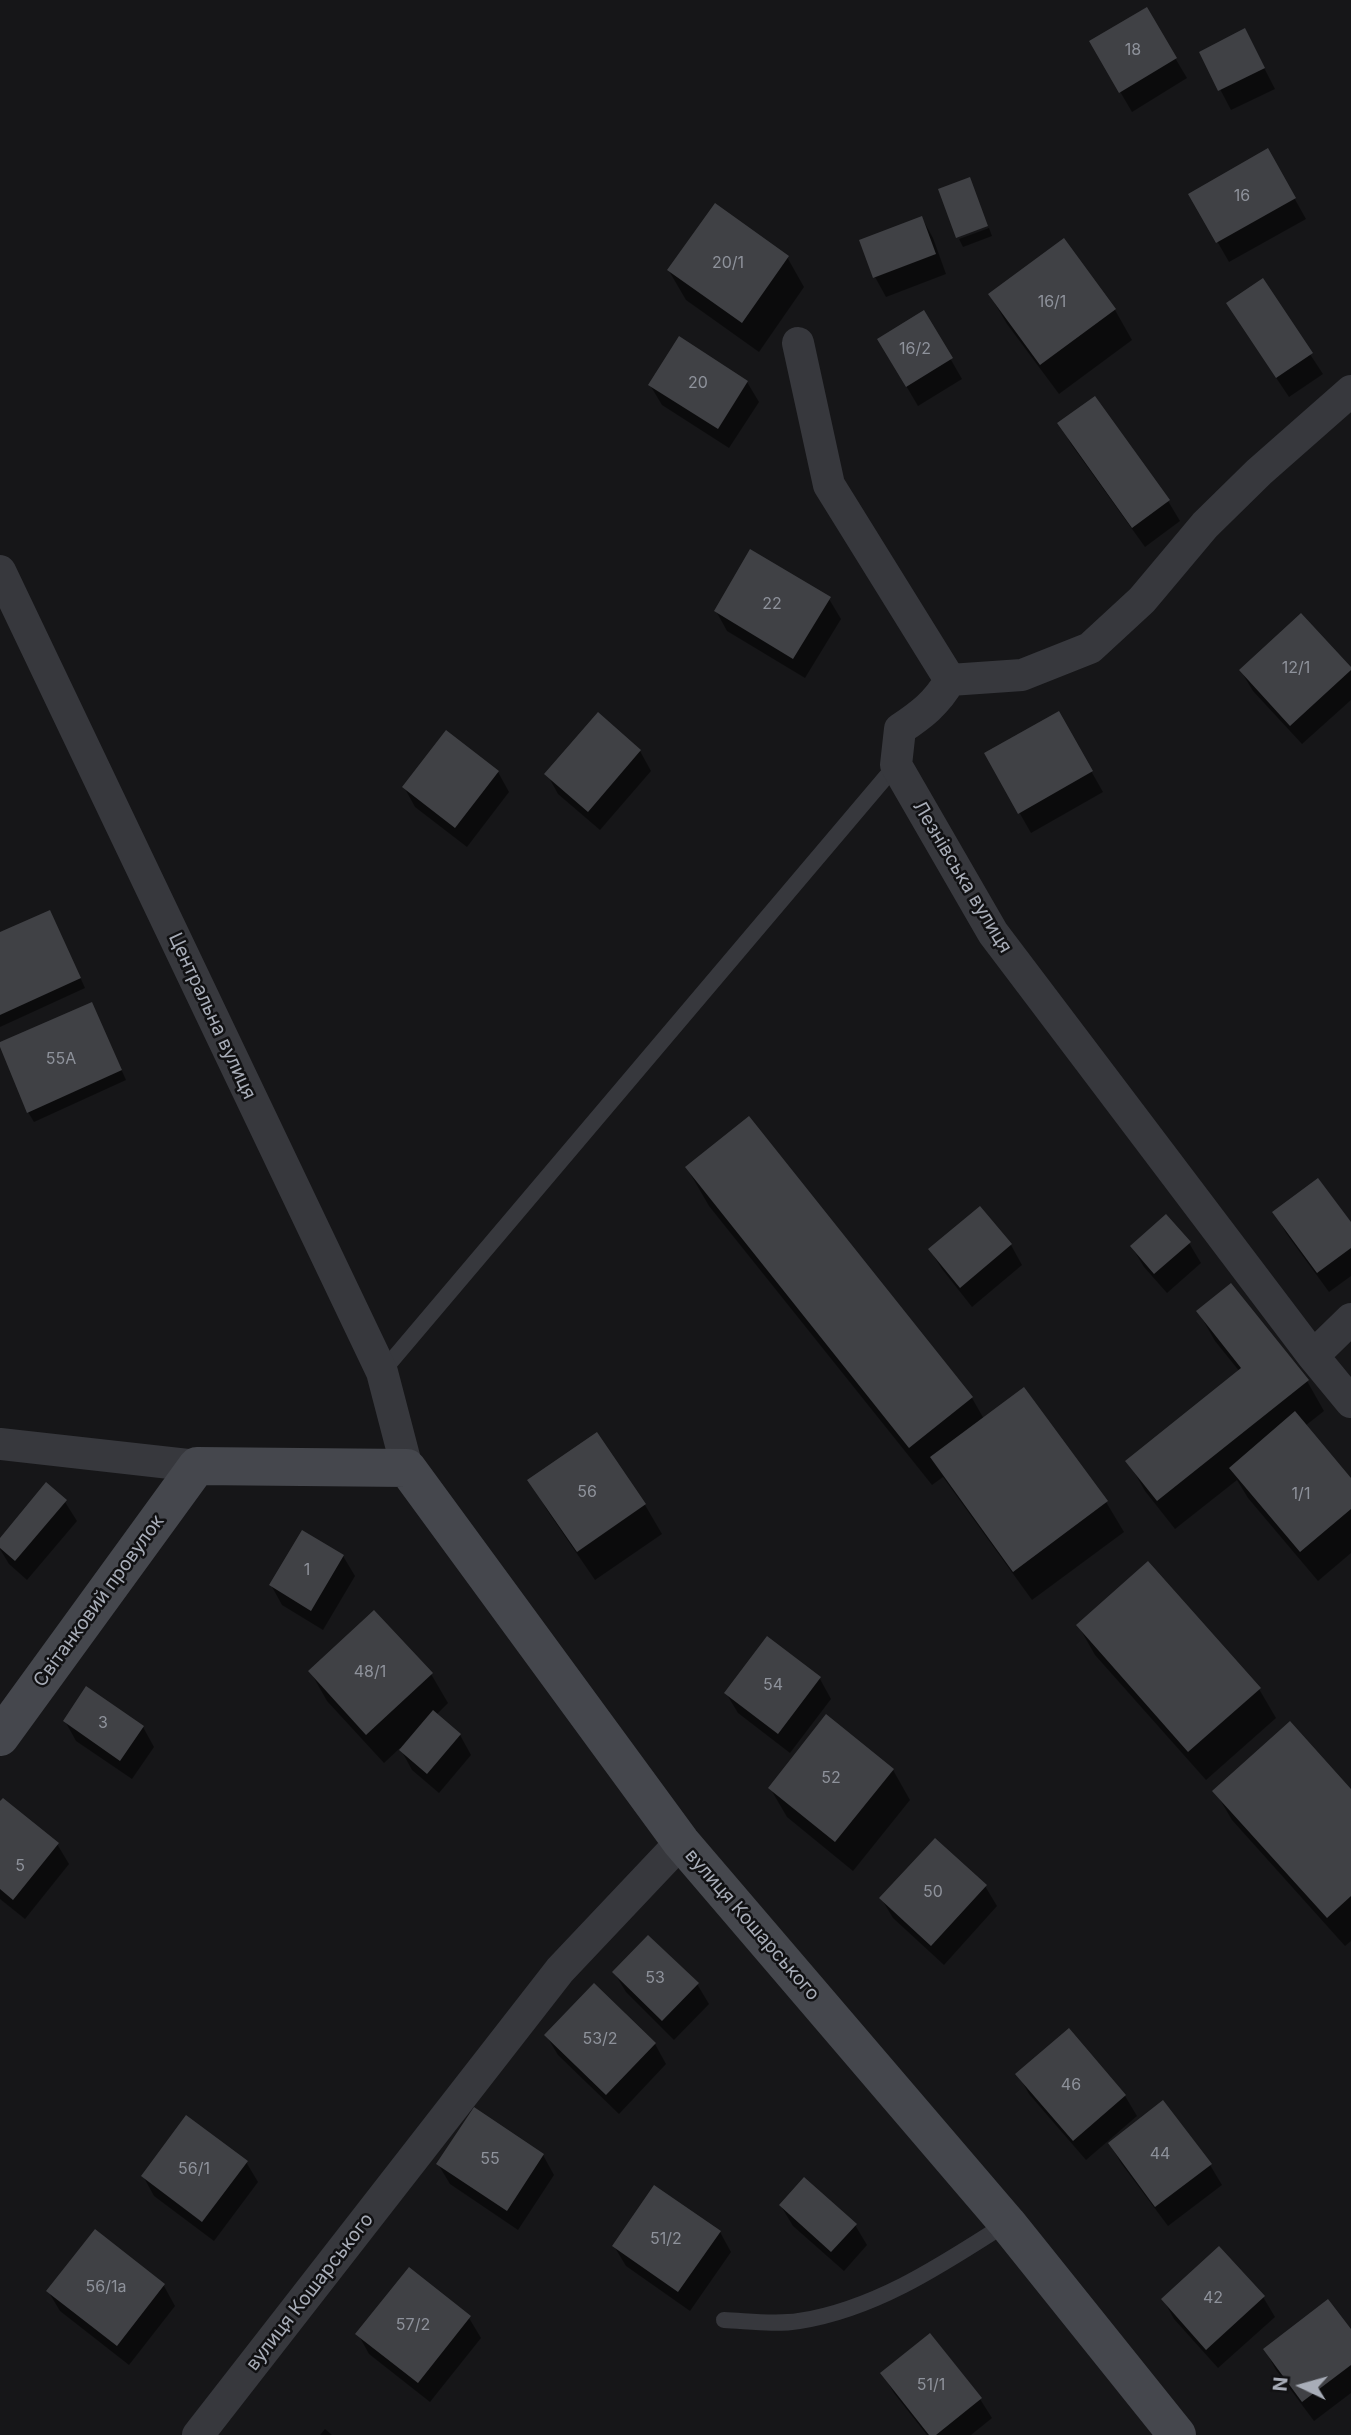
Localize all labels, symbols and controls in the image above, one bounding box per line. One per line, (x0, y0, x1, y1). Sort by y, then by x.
house number: 18 (1125, 40, 1141, 60)
house number: 16 (1234, 186, 1250, 206)
house number: 20/1 (712, 253, 744, 273)
house number: 16/1 (1038, 292, 1066, 312)
house number: 16/2 (899, 339, 931, 359)
house number: 20 (688, 373, 708, 393)
house number: 22 (762, 594, 782, 614)
house number: 12/1 (1282, 658, 1310, 678)
street label: Лезнівська вулиця (908, 797, 1016, 957)
street label: Центральна вулиця (163, 929, 261, 1103)
house number: 55А (46, 1049, 76, 1069)
house number: 56 (577, 1482, 597, 1502)
house number: 1/1 (1292, 1484, 1310, 1504)
street label: Світанковий провулок (29, 1511, 169, 1691)
house number: 1 (304, 1560, 310, 1580)
house number: 48/1 (354, 1662, 386, 1682)
house number: 54 (763, 1675, 783, 1695)
house number: 3 (98, 1713, 108, 1733)
house number: 52 (821, 1768, 841, 1788)
street label: вулиця Кошарського (680, 1845, 824, 2005)
house number: 5 (15, 1856, 25, 1876)
house number: 50 (923, 1882, 943, 1902)
house number: 53 (645, 1968, 665, 1988)
house number: 53/2 (582, 2029, 618, 2049)
house number: 46 (1061, 2075, 1081, 2095)
house number: 44 (1150, 2144, 1170, 2164)
house number: 55 (480, 2149, 500, 2169)
house number: 56/1 (178, 2159, 210, 2179)
street label: вулиця Кошарського (241, 2209, 379, 2375)
house number: 51/2 (650, 2229, 682, 2249)
house number: 56/1а (86, 2277, 126, 2297)
house number: 42 (1203, 2288, 1223, 2308)
house number: 57/2 (396, 2315, 430, 2335)
north arrow (1267, 2351, 1337, 2421)
house number: 51/1 (917, 2375, 945, 2395)
text: N (1268, 2376, 1293, 2392)

